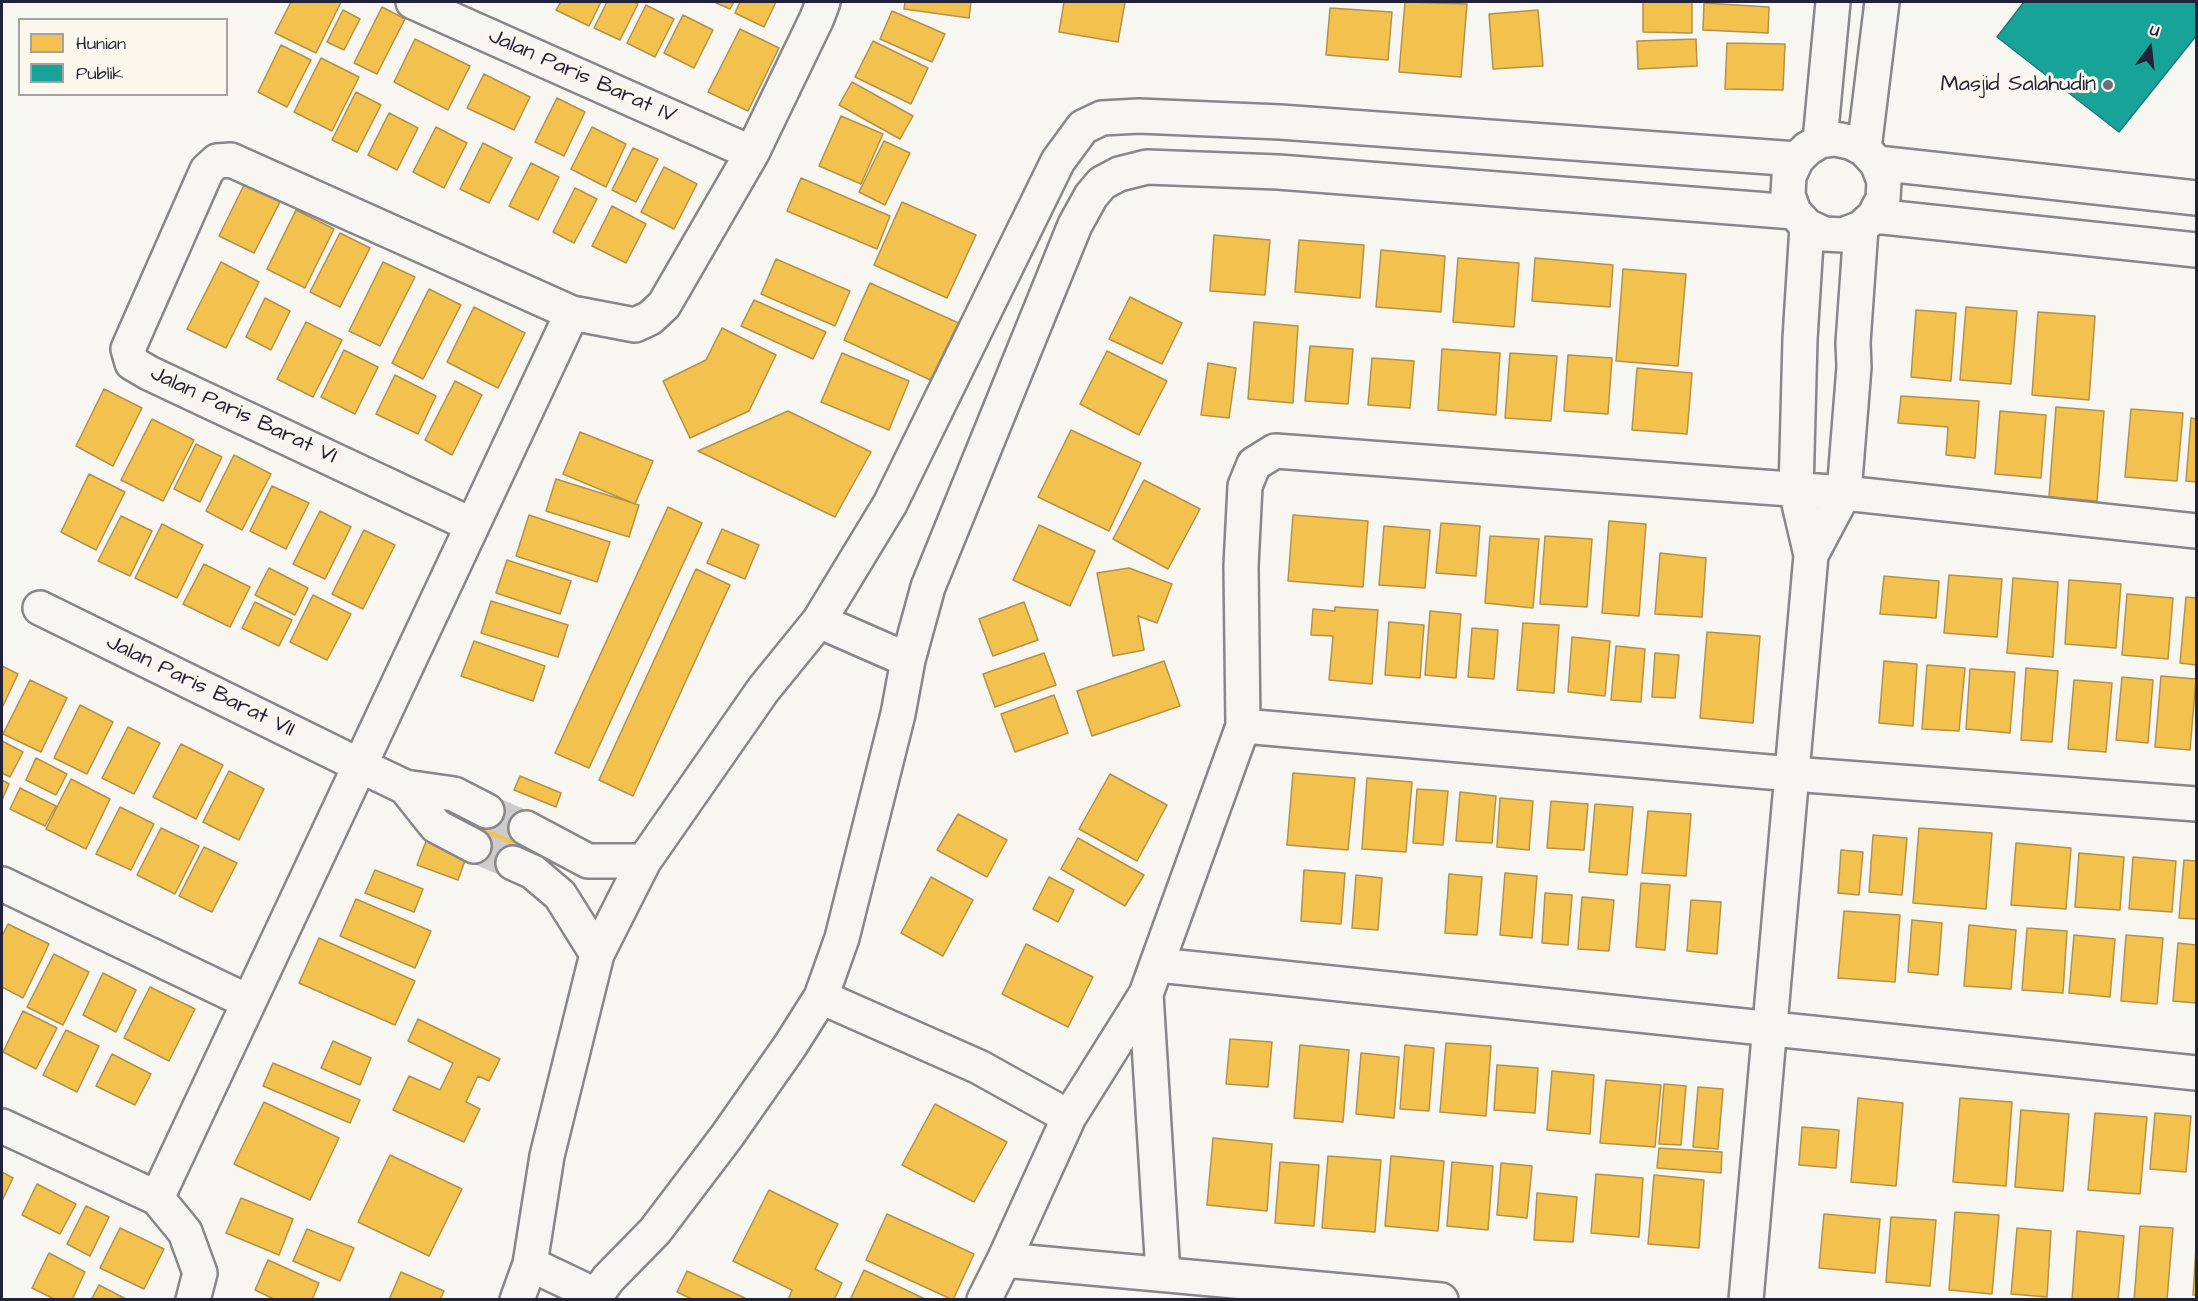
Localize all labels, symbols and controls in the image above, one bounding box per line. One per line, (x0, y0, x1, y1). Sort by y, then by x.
legend (18, 18, 228, 96)
north arrow (2120, 18, 2180, 78)
text: U (2147, 19, 2162, 42)
street label: Jalan Paris Barat IV (484, 24, 680, 130)
text: Hunian (76, 31, 126, 56)
text: Publik (76, 61, 123, 86)
place label: Masjid Salahudin (1941, 72, 2096, 98)
marker: Masjid Salahudin (2101, 78, 2115, 92)
street label: Jalan Paris Barat VI (146, 361, 340, 471)
street label: Jalan Paris Barat VII (102, 630, 298, 744)

